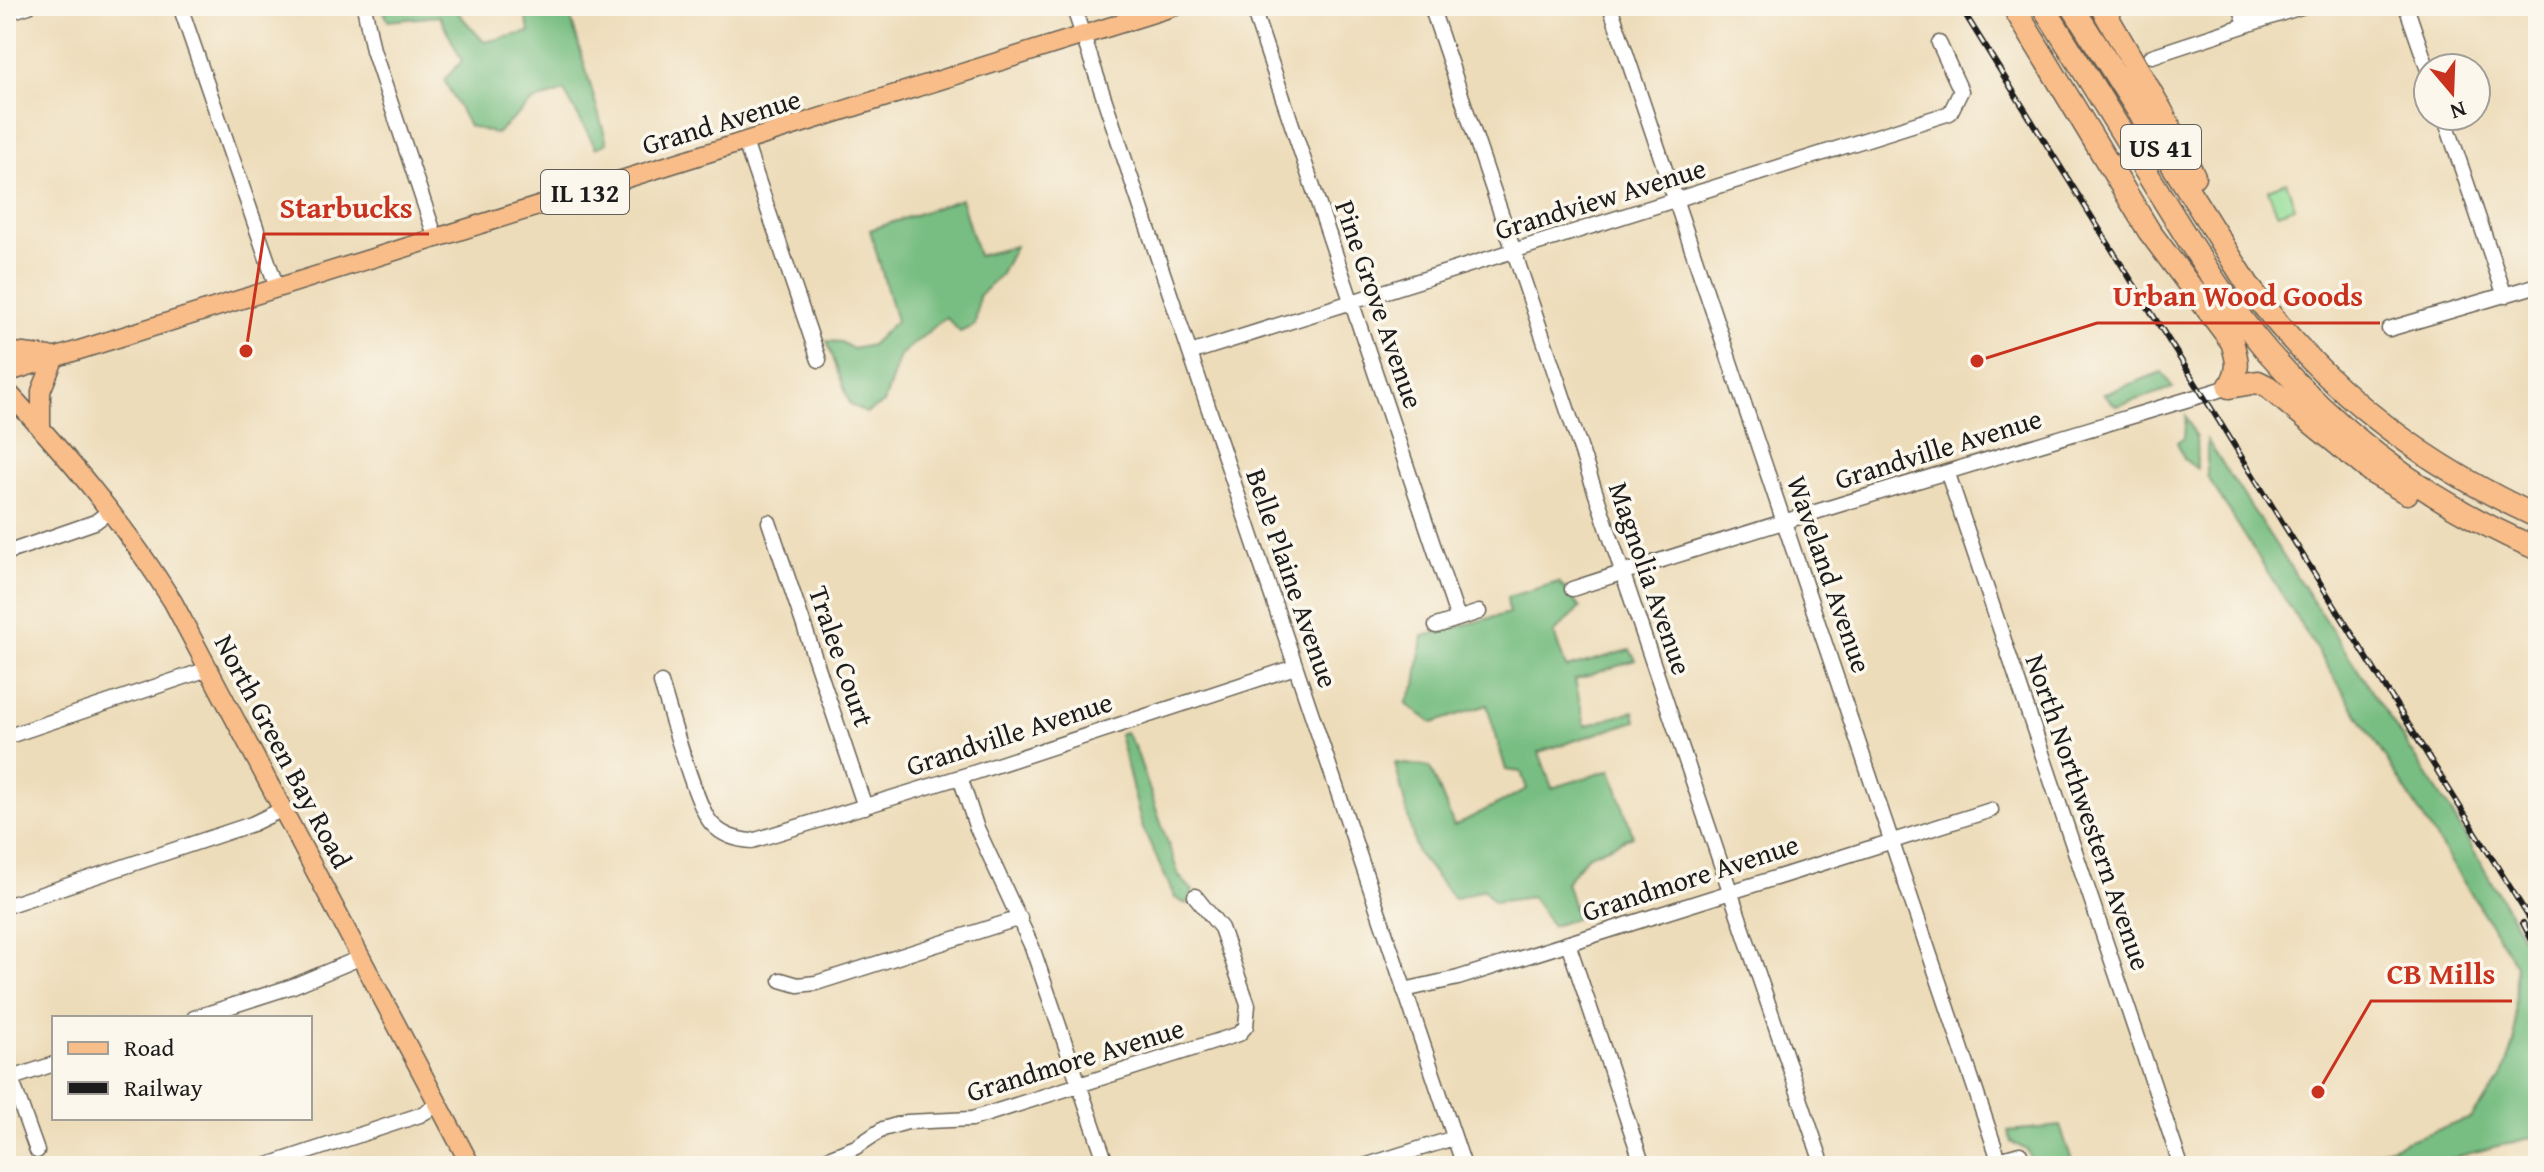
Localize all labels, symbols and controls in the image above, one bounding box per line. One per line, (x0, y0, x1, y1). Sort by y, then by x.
north arrow (2412, 52, 2492, 132)
street label: Grand Avenue (637, 77, 805, 165)
text: N (2446, 93, 2471, 129)
road number: US 41 (2121, 125, 2201, 169)
street label: Grandview Avenue (1489, 146, 1711, 250)
road number: IL 132 (541, 170, 629, 214)
callout: Starbucks (264, 180, 429, 234)
text: Starbucks (279, 185, 413, 229)
street label: Pine Grove Avenue (1325, 194, 1435, 414)
callout: Urban Wood Goods (2097, 269, 2380, 323)
text: Urban Wood Goods (2113, 273, 2363, 317)
street label: Grandville Avenue (1829, 397, 2047, 499)
street label: Belle Plaine Avenue (1236, 463, 1350, 693)
street label: Waveland Avenue (1777, 470, 1883, 678)
street label: Magnolia Avenue (1599, 476, 1703, 680)
street label: Tralee Court (799, 580, 885, 732)
street label: North Green Bay Road (205, 627, 363, 875)
street label: North Northwestern Avenue (2016, 649, 2162, 975)
street label: Grandville Avenue (901, 680, 1117, 786)
street label: Grandmore Avenue (1577, 823, 1803, 931)
callout: CB Mills (2371, 947, 2512, 1001)
text: CB Mills (2387, 951, 2495, 995)
street label: Grandmore Avenue (961, 1006, 1189, 1112)
legend (52, 1016, 312, 1120)
text: Road (124, 1030, 174, 1065)
text: Railway (124, 1070, 203, 1105)

